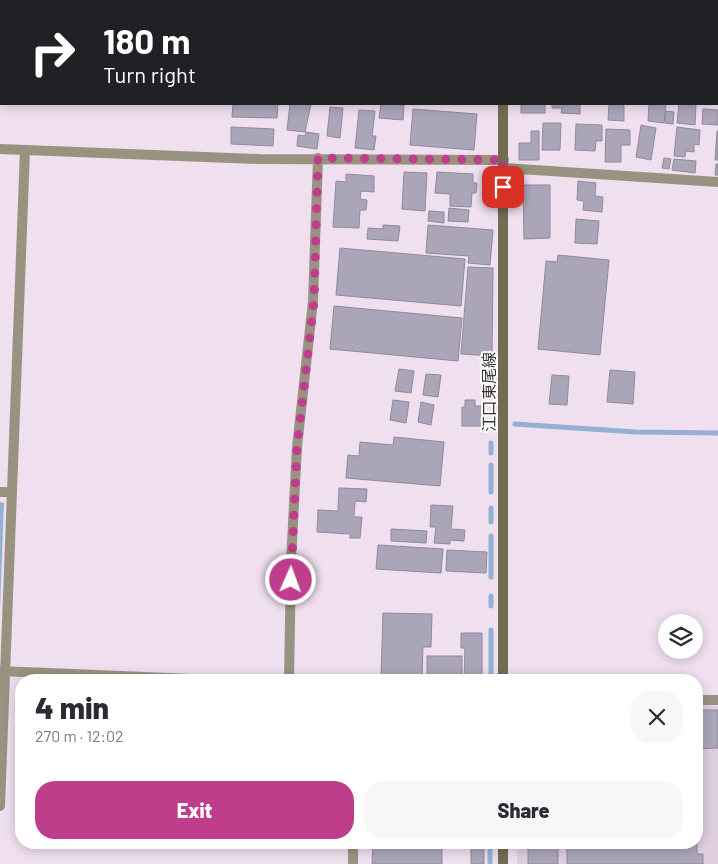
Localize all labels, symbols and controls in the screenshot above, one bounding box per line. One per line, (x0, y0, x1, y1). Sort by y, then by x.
text: 180 m (103, 19, 191, 61)
icon: right (20, 20, 85, 85)
text: Turn right (103, 61, 196, 87)
pin (482, 166, 524, 208)
icon: arrive (489, 173, 517, 201)
street label: 江口東尾線 (479, 352, 498, 432)
position arrow (264, 553, 316, 605)
map controls (658, 614, 703, 659)
button: layers (658, 614, 703, 659)
text: 4 min (35, 689, 109, 725)
button: close (631, 691, 683, 743)
text: 270 m · 12:02 (35, 726, 124, 745)
button: Exit (35, 781, 354, 839)
button: Share (364, 781, 683, 839)

